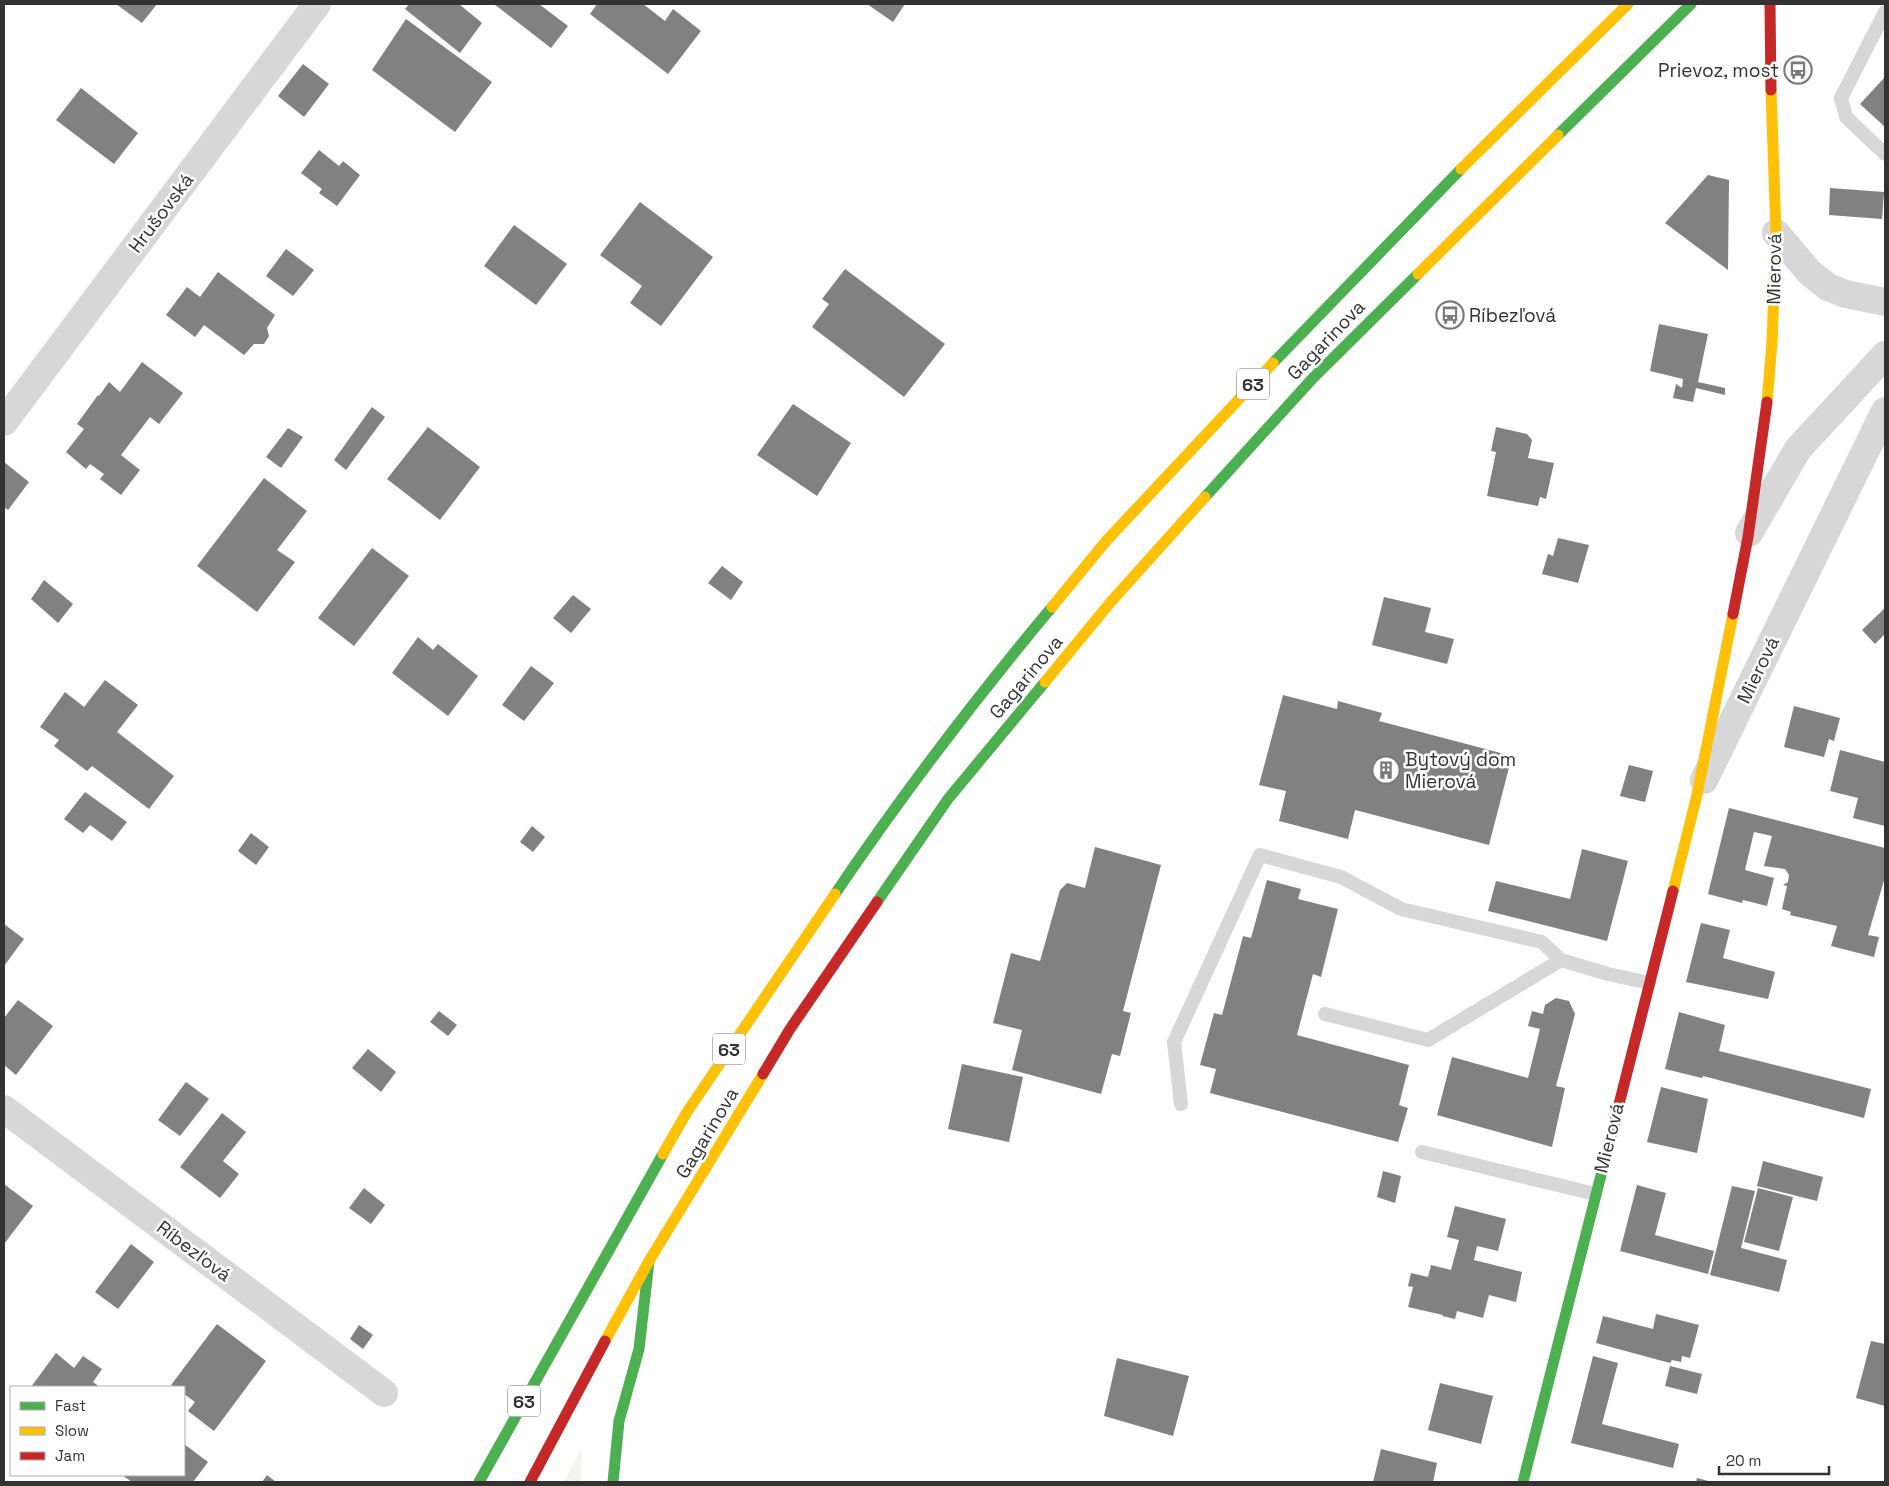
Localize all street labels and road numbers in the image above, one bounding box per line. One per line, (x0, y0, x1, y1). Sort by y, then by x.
street label: Hrušovská (123, 168, 199, 258)
street label: Mierová (1761, 233, 1787, 305)
street label: Gagarinova (1282, 295, 1370, 385)
road number: 63 (1237, 368, 1269, 399)
street label: Gagarinova (984, 630, 1068, 724)
street label: Mierová (1731, 632, 1785, 708)
road number: 63 (713, 1034, 745, 1064)
street label: Gagarinova (670, 1083, 744, 1183)
street label: Mierová (1588, 1100, 1630, 1176)
street label: Ríbezľová (152, 1215, 236, 1287)
road number: 63 (508, 1385, 540, 1416)

